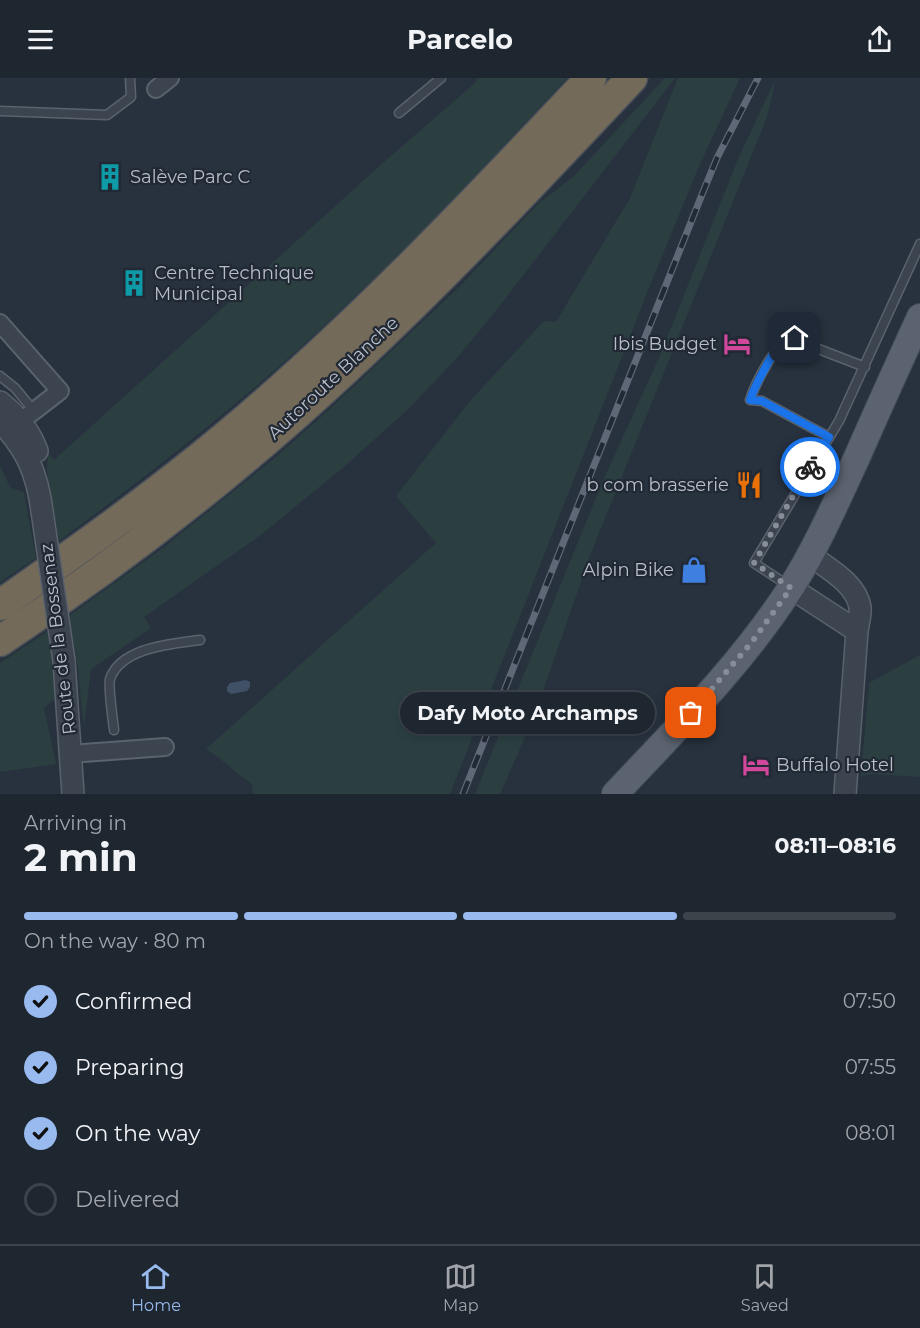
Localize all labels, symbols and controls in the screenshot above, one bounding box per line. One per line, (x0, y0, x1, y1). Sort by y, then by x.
icon: menu (24, 23, 57, 56)
text: Parcelo (407, 23, 513, 56)
icon: share (863, 23, 896, 56)
building icon: Salève Parc C (95, 162, 125, 192)
place label: Salève Parc C (130, 166, 250, 188)
place label: Centre Technique Municipal (154, 262, 314, 305)
building icon: Centre Technique Municipal (119, 268, 149, 298)
street label: Autoroute Blanche (263, 312, 403, 444)
pin (769, 312, 820, 363)
icon: home (778, 321, 811, 354)
hotel icon: Ibis Budget (722, 329, 752, 359)
place label: Ibis Budget (613, 333, 717, 355)
courier (780, 437, 840, 497)
icon: bike (794, 451, 827, 484)
restaurant icon: b com brasserie (734, 470, 764, 500)
place label: b com brasserie (586, 474, 729, 496)
street label: Route de la Bossenaz (35, 542, 81, 736)
shop icon: Alpin Bike (679, 555, 709, 585)
place label: Alpin Bike (583, 559, 674, 581)
pin (665, 687, 716, 738)
callout: Dafy Moto Archamps (400, 692, 655, 734)
icon: bag (674, 696, 707, 729)
text: Dafy Moto Archamps (417, 701, 638, 725)
hotel icon: Buffalo Hotel (741, 750, 771, 780)
place label: Buffalo Hotel (776, 754, 894, 776)
text: Arriving in (24, 811, 127, 835)
text: 08:11–08:16 (775, 832, 896, 859)
text: 2 min (24, 833, 138, 881)
text: On the way · 80 m (24, 929, 206, 953)
icon: check (24, 985, 57, 1018)
text: Confirmed (75, 988, 192, 1015)
text: 07:50 (843, 989, 896, 1013)
icon: check (24, 1051, 57, 1084)
text: Preparing (75, 1054, 184, 1081)
text: 07:55 (845, 1055, 896, 1079)
icon: check (24, 1117, 57, 1150)
text: On the way (75, 1120, 200, 1147)
text: 08:01 (845, 1121, 896, 1145)
text: Delivered (75, 1186, 180, 1213)
tab: Home (131, 1260, 181, 1315)
tab: Map (443, 1260, 479, 1315)
tab: Saved (741, 1260, 789, 1315)

